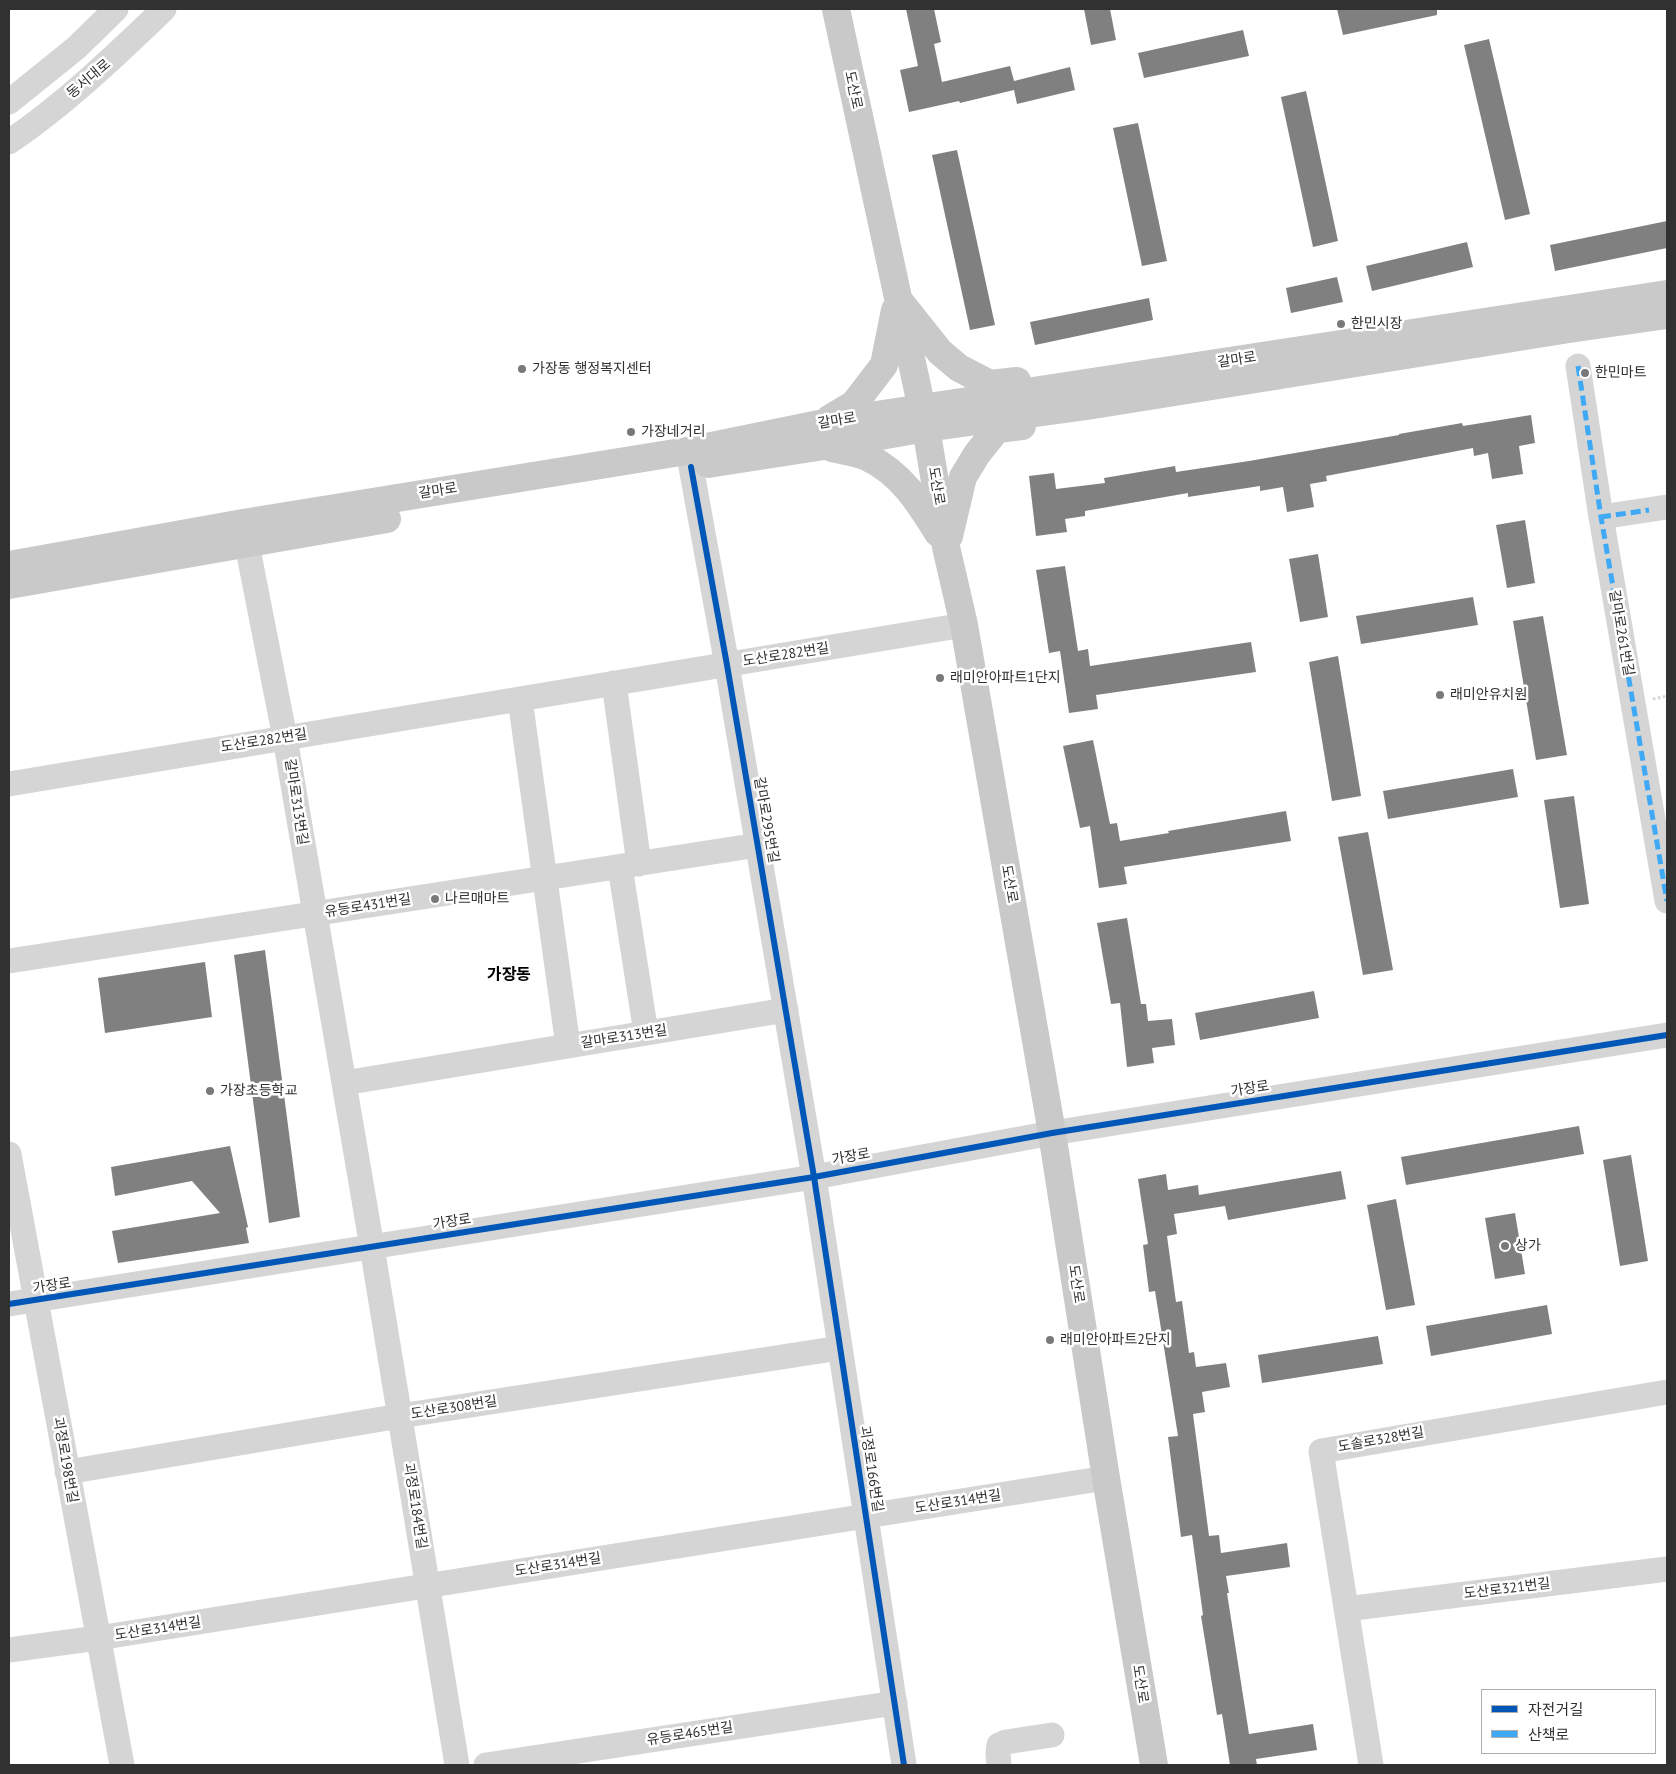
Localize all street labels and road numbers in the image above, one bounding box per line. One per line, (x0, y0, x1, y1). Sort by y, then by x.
street label: 동서대로 (64, 56, 114, 102)
street label: 도산로 (841, 69, 865, 111)
street label: 갈마로 (1217, 349, 1257, 371)
street label: 갈마로 (817, 409, 857, 433)
street label: 도산로 (924, 466, 948, 506)
street label: 갈마로 (418, 480, 458, 502)
street label: 갈마로261번길 (1605, 589, 1637, 677)
street label: 도산로282번길 (742, 640, 830, 670)
street label: 도산로282번길 (220, 726, 308, 756)
street label: 갈마로313번길 (281, 758, 311, 846)
street label: 갈마로295번길 (750, 776, 782, 864)
street label: 도산로 (997, 864, 1021, 904)
street label: 유등로431번길 (324, 891, 412, 921)
street label: 갈마로313번길 (580, 1022, 668, 1052)
street label: 가장로 (1230, 1078, 1270, 1100)
street label: 가장로 (831, 1145, 871, 1169)
street label: 가장로 (432, 1211, 472, 1233)
street label: 도산로 (1065, 1264, 1087, 1304)
street label: 가장로 (32, 1275, 72, 1297)
street label: 도산로308번길 (410, 1393, 498, 1423)
street label: 괴정로198번길 (49, 1416, 81, 1504)
street label: 도솔로328번길 (1337, 1424, 1425, 1456)
street label: 괴정로166번길 (856, 1425, 886, 1513)
street label: 괴정로184번길 (400, 1462, 430, 1550)
street label: 도산로314번길 (914, 1487, 1002, 1517)
street label: 도산로314번길 (514, 1550, 602, 1580)
street label: 도산로321번길 (1463, 1575, 1551, 1603)
street label: 도산로314번길 (114, 1614, 202, 1644)
street label: 도산로 (1129, 1664, 1151, 1704)
street label: 유등로465번길 (646, 1719, 734, 1749)

